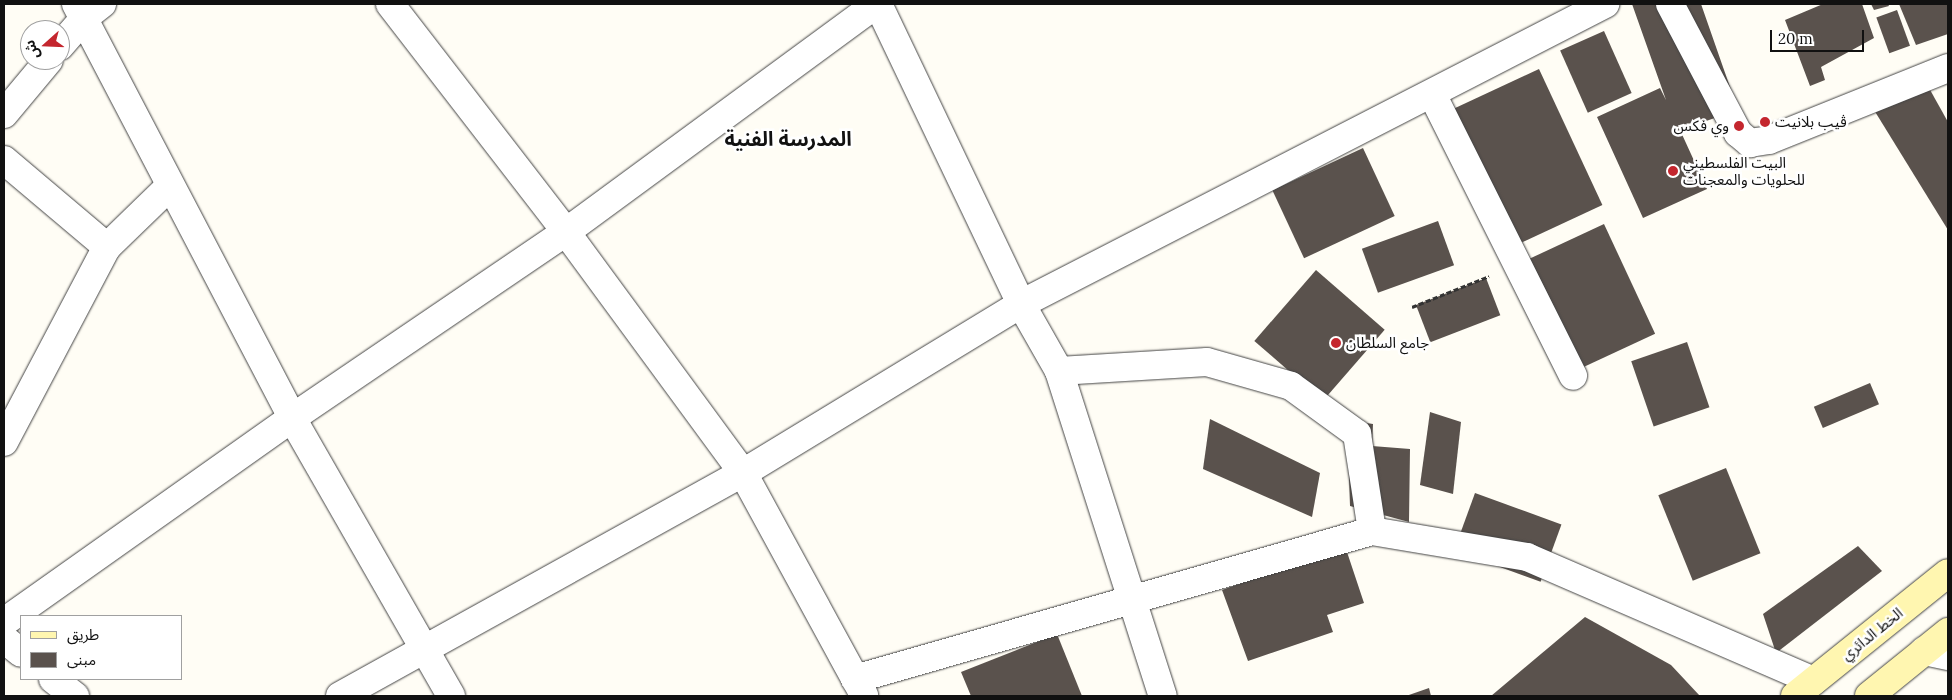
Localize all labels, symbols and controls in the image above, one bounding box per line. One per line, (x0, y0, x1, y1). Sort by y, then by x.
north arrow (20, 20, 70, 70)
scale bar (1772, 20, 1866, 52)
text: 20 m (1778, 29, 1813, 48)
text: ش (20, 38, 44, 62)
place label: ڤيب بلانيت (1775, 113, 1847, 131)
marker: ڤيب بلانيت (1759, 116, 1771, 128)
place label: وي فكس (1674, 117, 1729, 135)
marker: وي فكس (1733, 120, 1745, 132)
district label: المدرسة الفنية (724, 126, 852, 150)
place label: البيت الفلسطيني للحلويات والمعجنات (1683, 153, 1805, 188)
marker: البيت الفلسطيني للحلويات والمعجنات (1667, 165, 1679, 177)
place label: جامع السلطان (1346, 334, 1429, 352)
marker: جامع السلطان (1330, 337, 1342, 349)
street label: الخط الدائري (1838, 604, 1906, 664)
legend (20, 615, 182, 680)
text: طريق (67, 625, 99, 644)
text: مبنى (67, 650, 96, 669)

